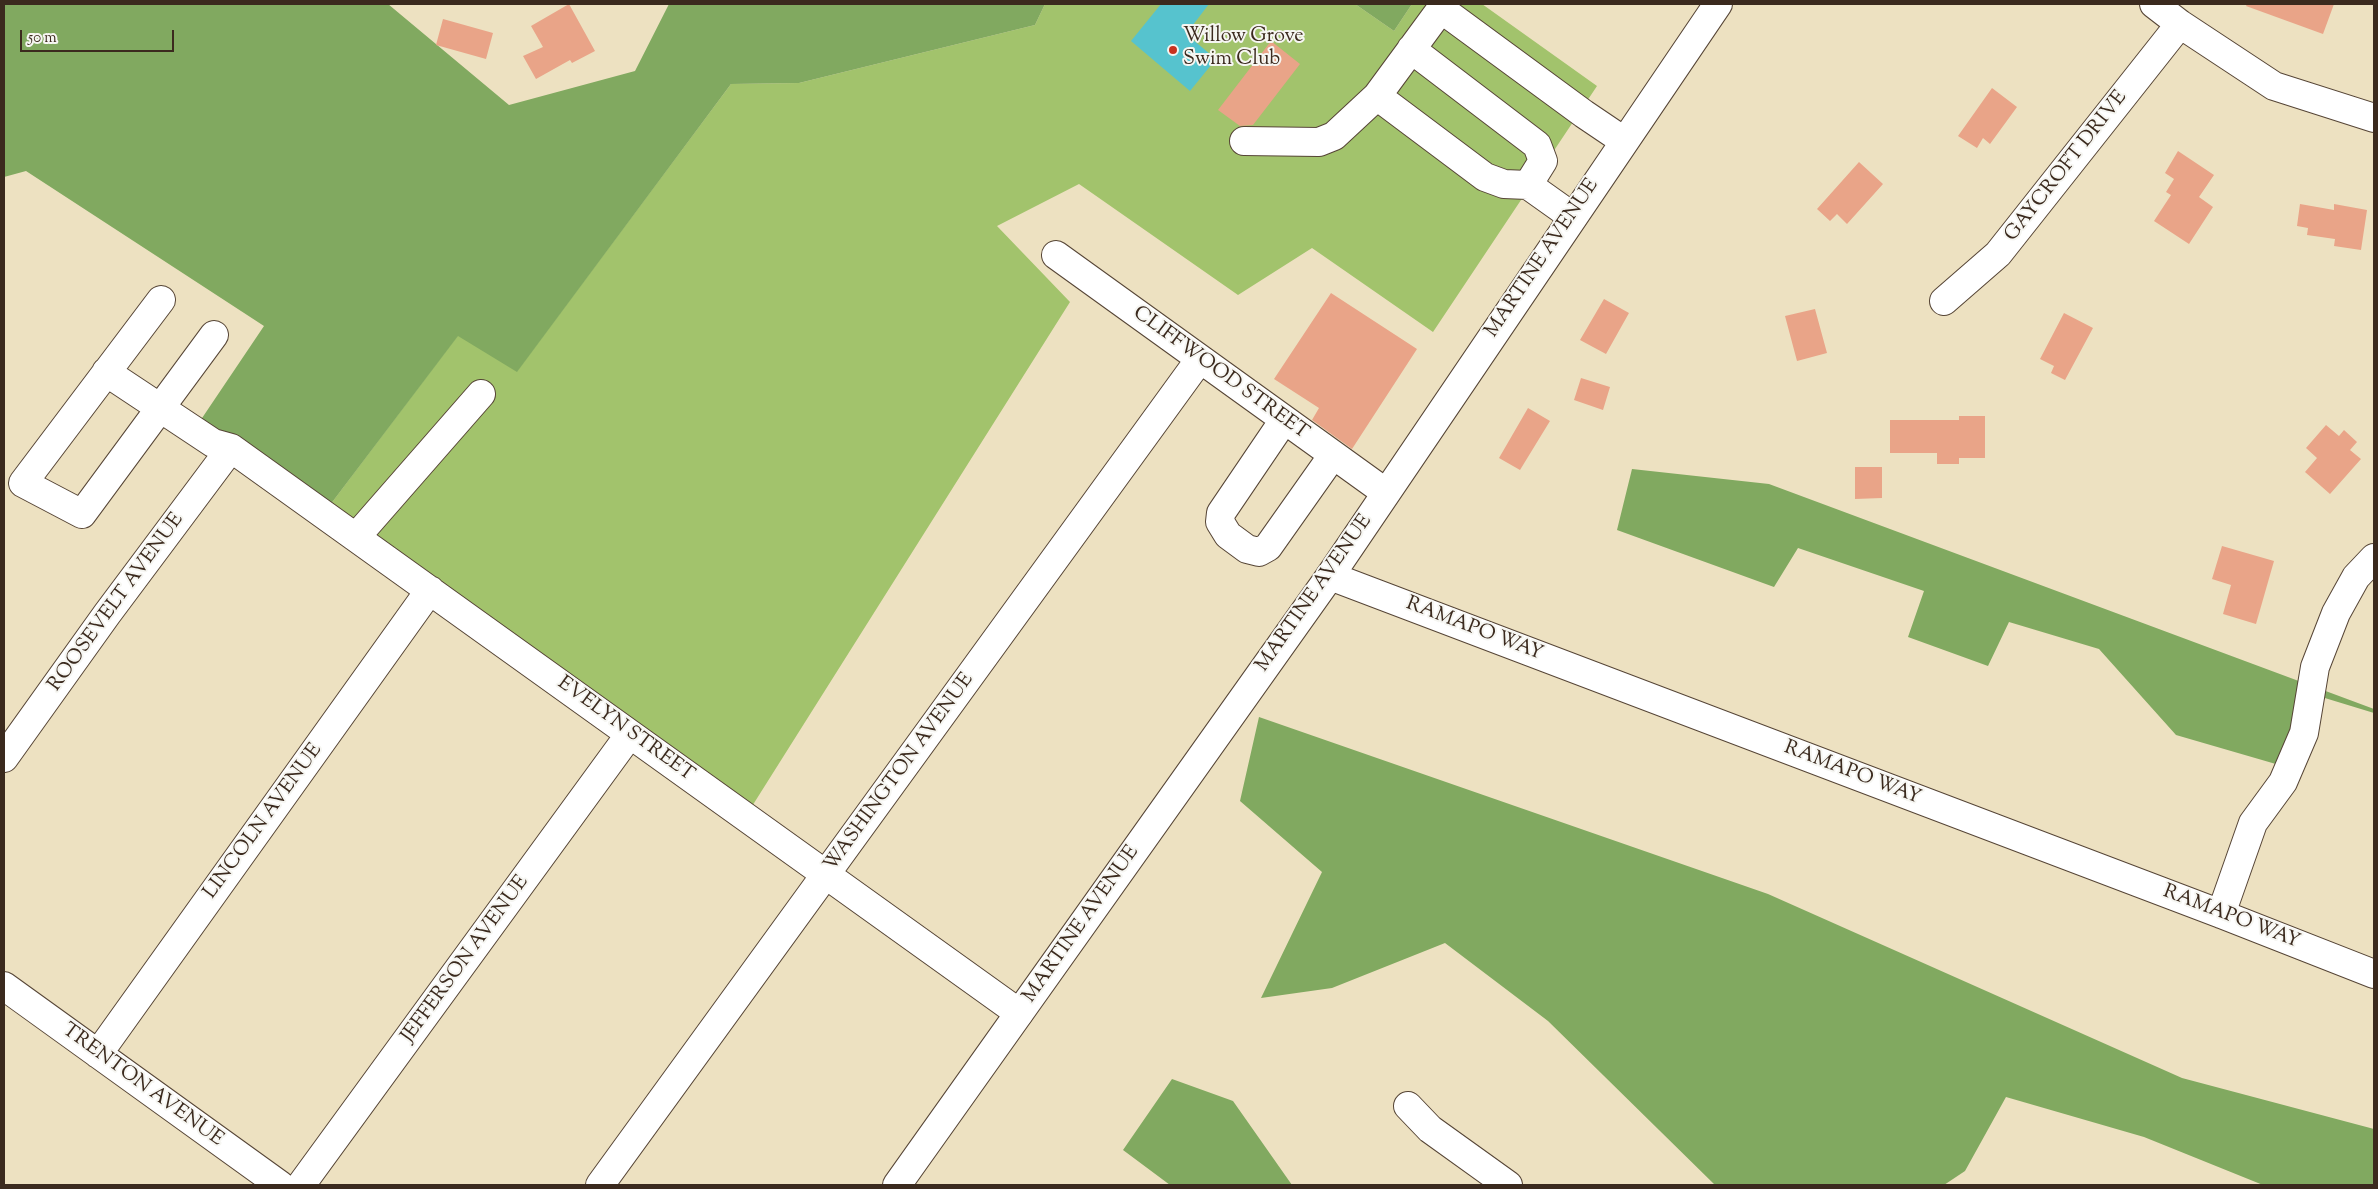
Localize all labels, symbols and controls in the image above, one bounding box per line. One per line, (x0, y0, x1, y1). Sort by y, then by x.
scale bar (22, 20, 176, 52)
place label: Willow Grove Swim Club (1183, 26, 1304, 73)
text: 50 m (28, 28, 57, 49)
marker: Willow Grove Swim Club (1167, 44, 1179, 56)
street label: GAYCROFT DRIVE (2001, 87, 2133, 247)
street label: MARTINE AVENUE (1481, 175, 1605, 343)
street label: CLIFFWOOD STREET (1127, 302, 1313, 446)
street label: ROOSEVELT AVENUE (44, 509, 190, 697)
street label: MARTINE AVENUE (1252, 511, 1378, 677)
street label: RAMAPO WAY (1402, 593, 1546, 667)
street label: WASHINGTON AVENUE (820, 669, 980, 877)
street label: EVELYN STREET (552, 672, 698, 788)
street label: RAMAPO WAY (1780, 737, 1924, 811)
street label: LINCOLN AVENUE (200, 740, 328, 904)
street label: MARTINE AVENUE (1019, 842, 1145, 1008)
street label: JEFFERSON AVENUE (397, 872, 535, 1048)
street label: RAMAPO WAY (2159, 881, 2303, 955)
street label: TRENTON AVENUE (57, 1019, 227, 1153)

